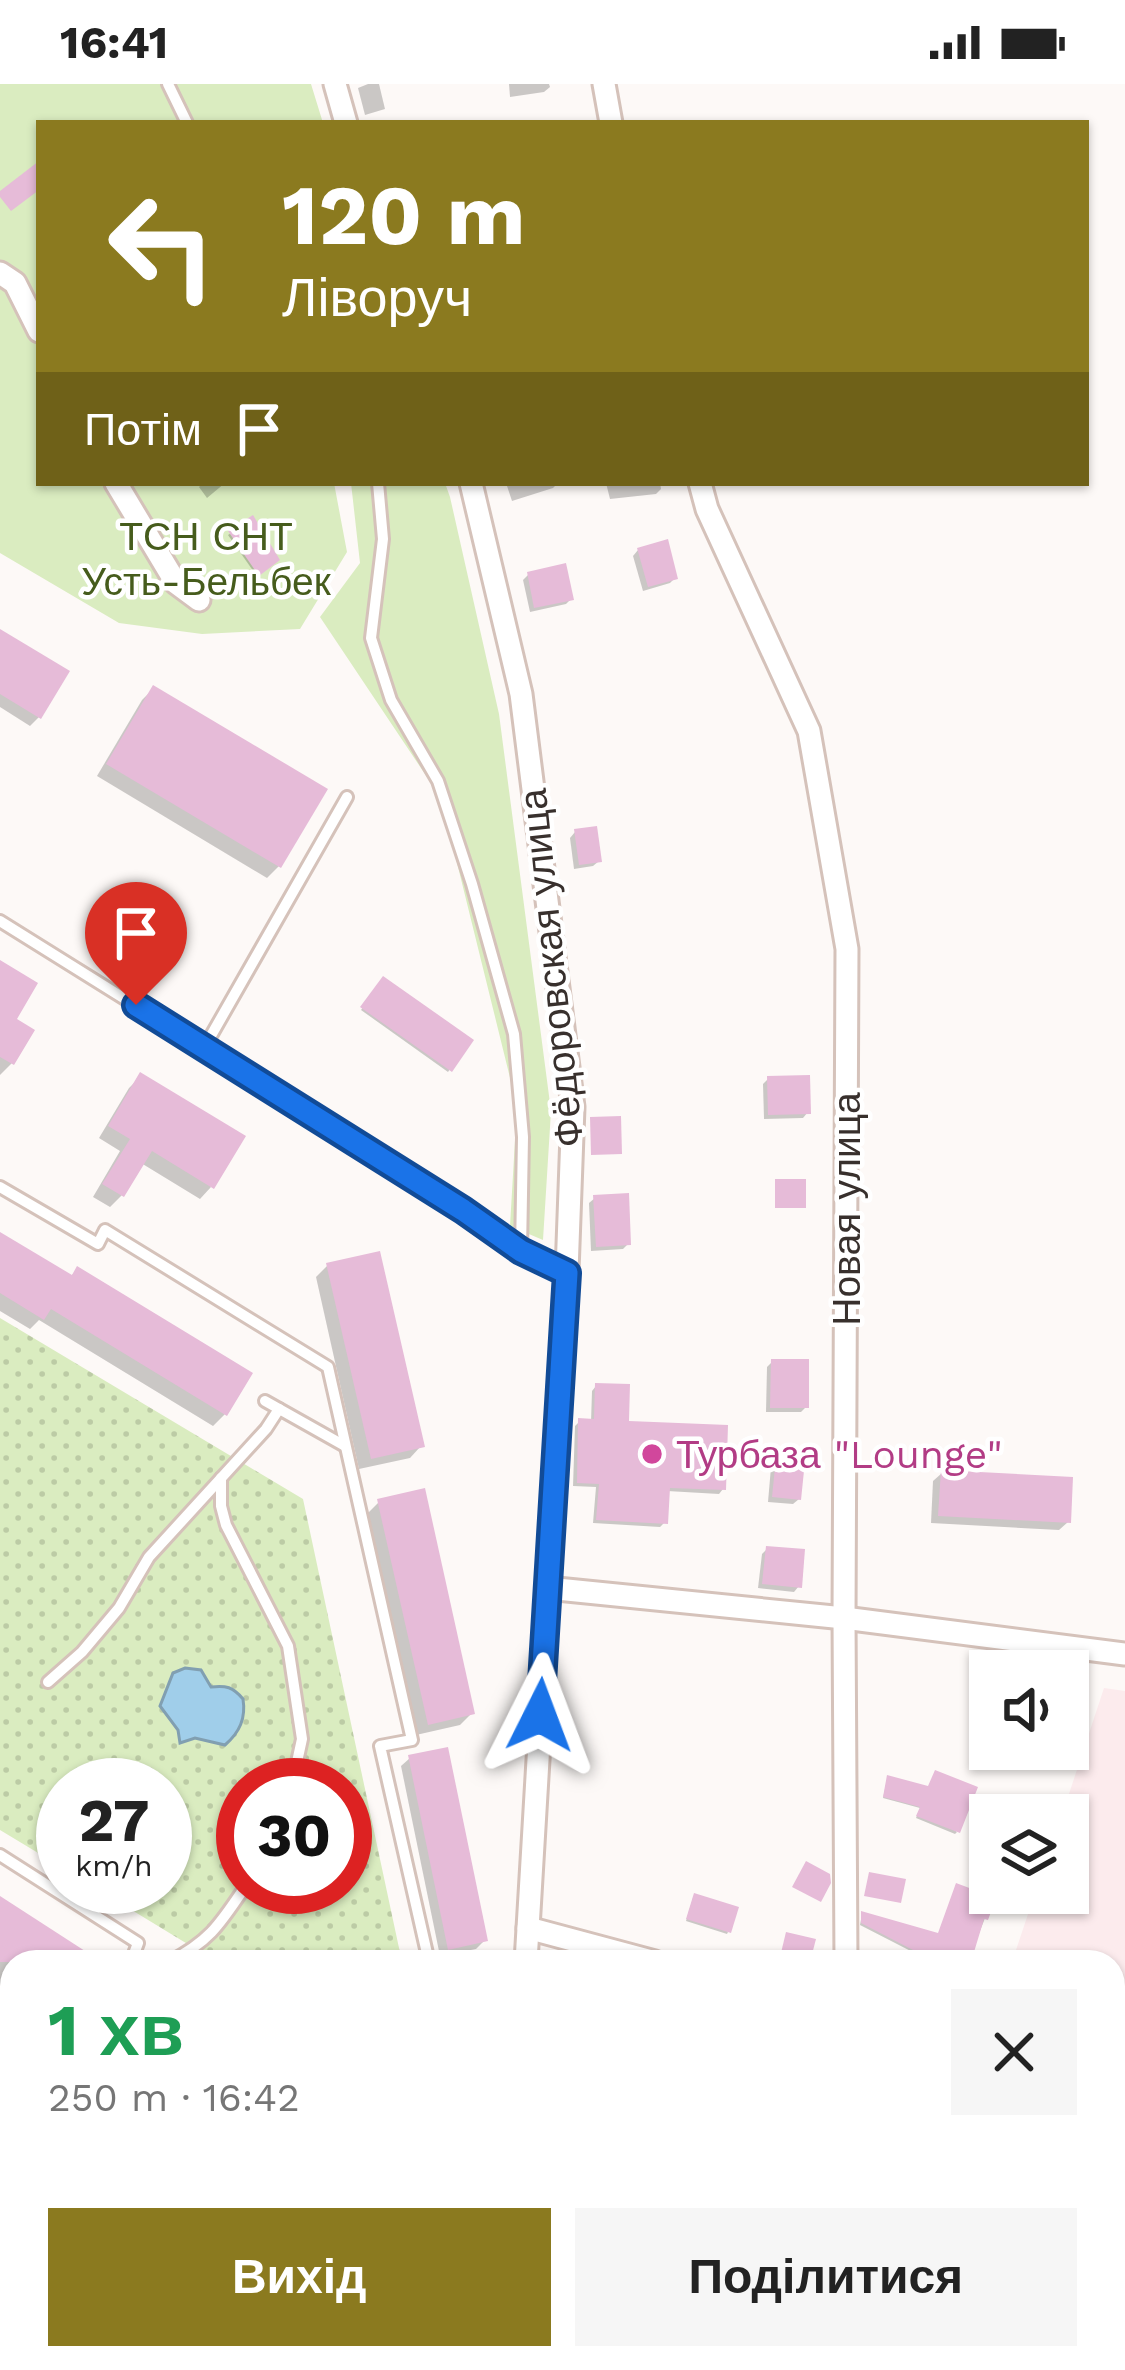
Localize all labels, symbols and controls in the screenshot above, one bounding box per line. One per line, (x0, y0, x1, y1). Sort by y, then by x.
text: 16:41 (60, 16, 168, 69)
text: 120 m (282, 166, 525, 264)
icon: left (84, 168, 240, 324)
text: Ліворуч (282, 266, 472, 329)
icon: arrive (226, 396, 292, 462)
text: Потім (84, 403, 202, 456)
park label: ТСН СНТ Усть-Бельбек (81, 514, 332, 604)
street label: Фёдоровская улица (510, 786, 592, 1149)
pin (85, 882, 187, 1005)
icon: arrive (103, 900, 169, 966)
street label: Новая улица (824, 1092, 869, 1326)
place label: Турбаза "Lounge" (676, 1432, 1002, 1477)
marker: Турбаза "Lounge" (639, 1441, 665, 1467)
map controls (969, 1650, 1089, 1914)
button: sound (969, 1650, 1089, 1770)
position arrow (477, 1652, 603, 1778)
speed limit sign: 30 (216, 1758, 372, 1914)
text: 27 (78, 1785, 150, 1856)
button: layers (969, 1794, 1089, 1914)
text: km/h (75, 1848, 153, 1883)
text: 1 хв (48, 1988, 184, 2072)
button: close (951, 1989, 1077, 2115)
text: 250 m · 16:42 (48, 2075, 300, 2120)
button: Вихід (48, 2208, 551, 2346)
button: Поділитися (575, 2208, 1077, 2346)

